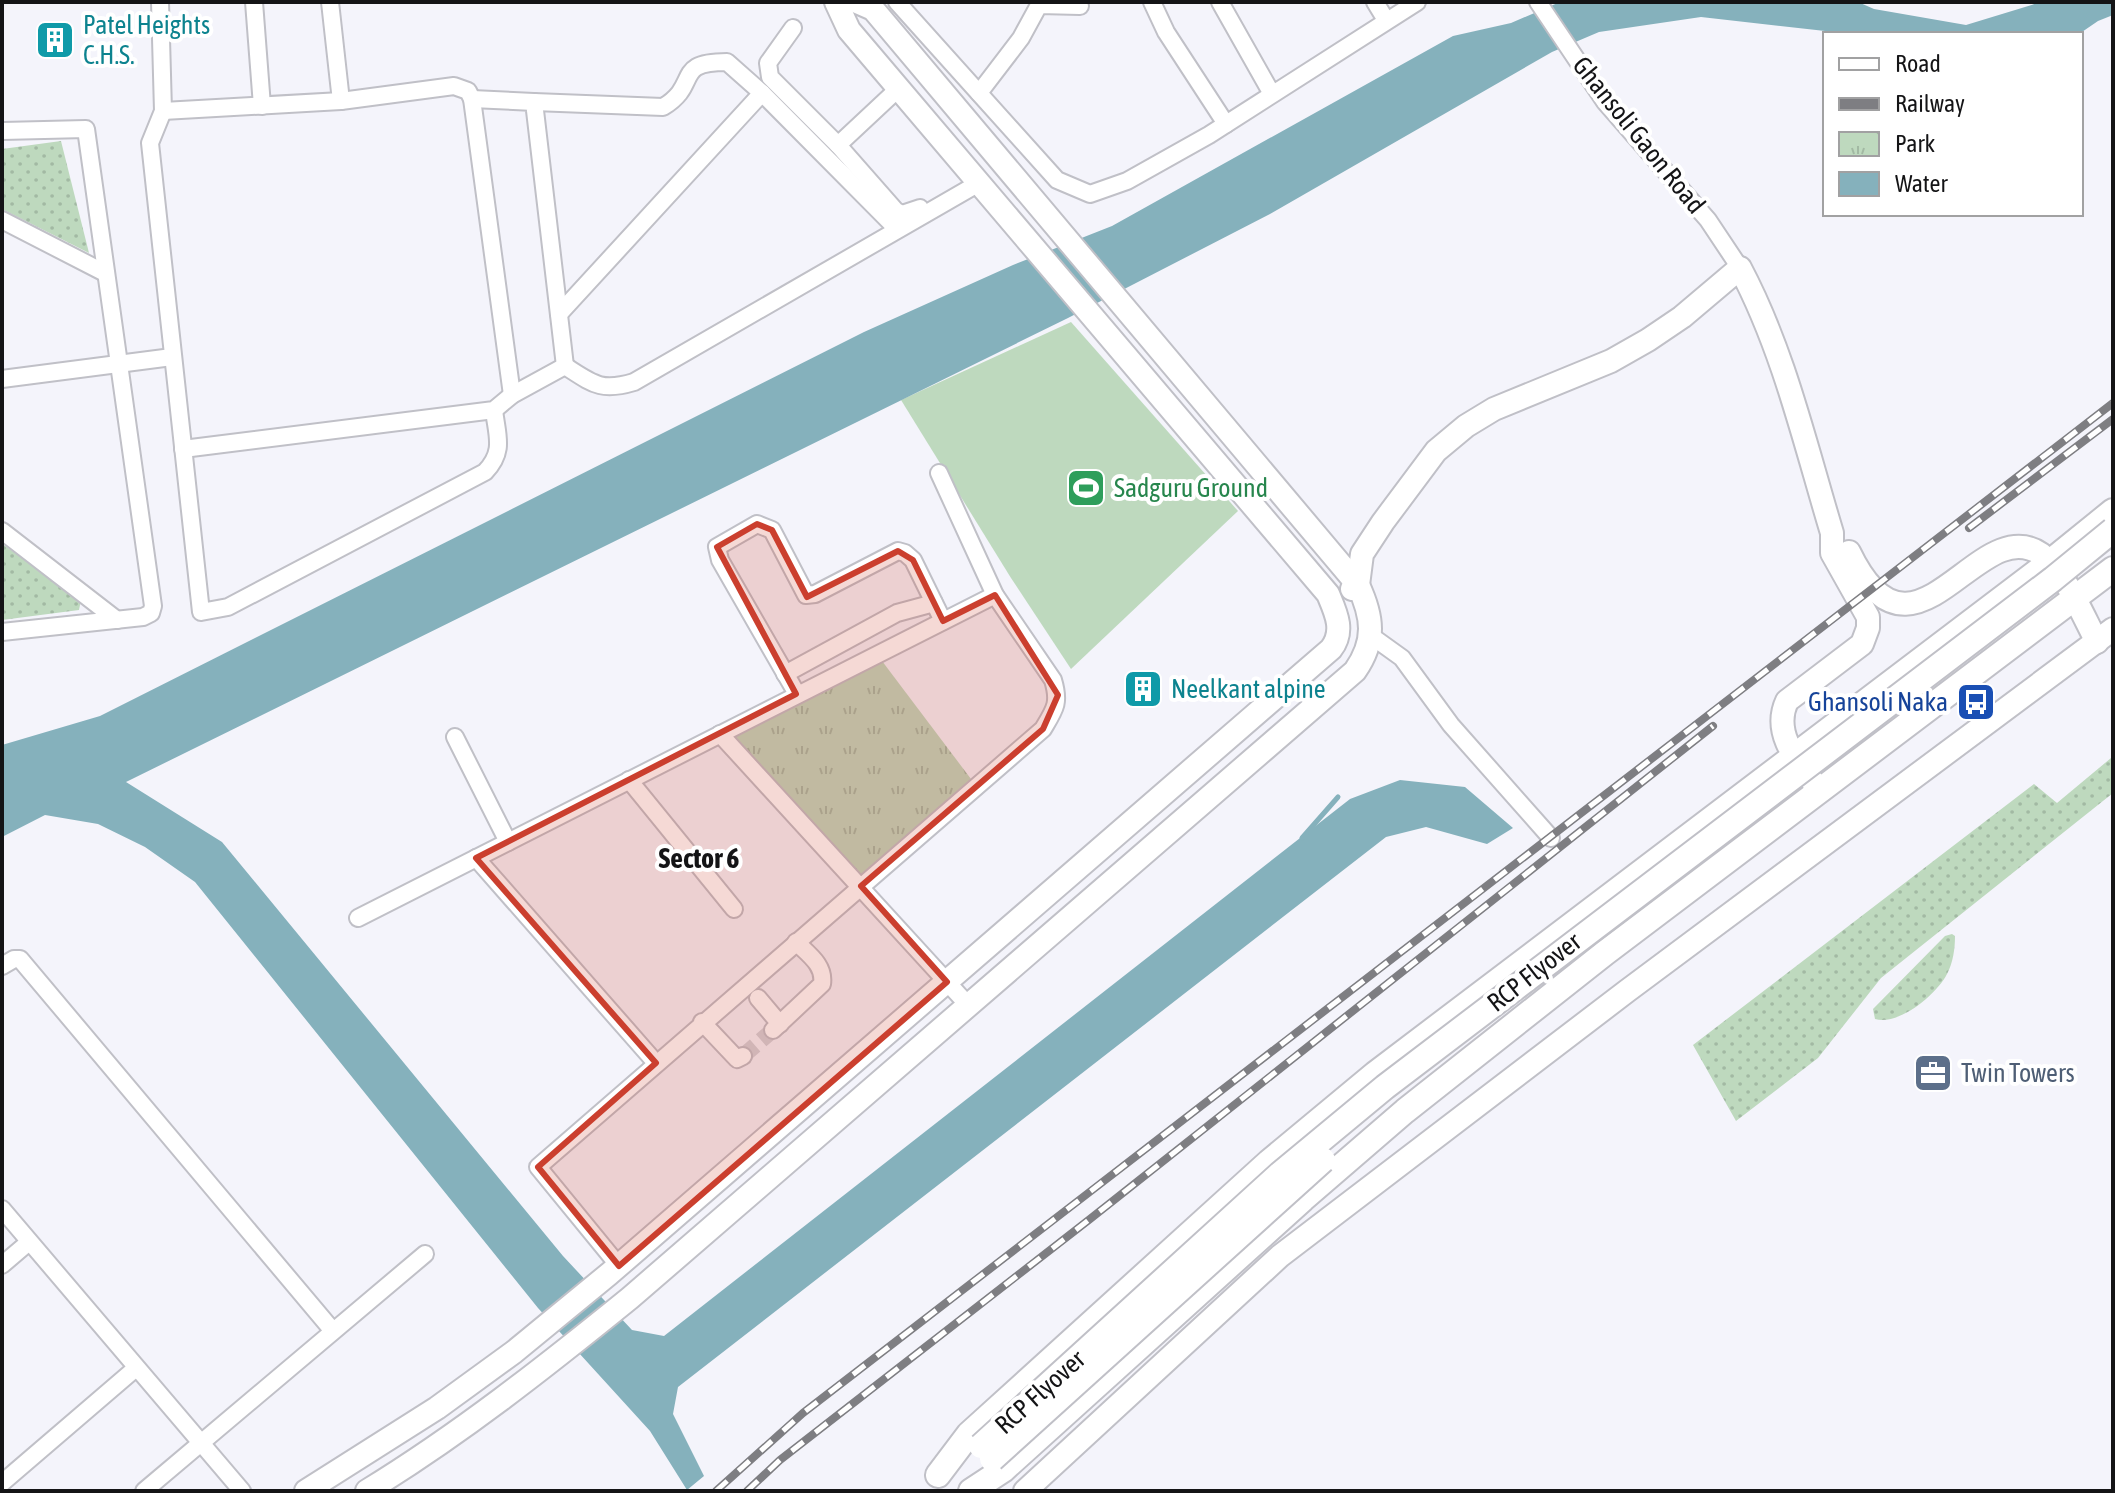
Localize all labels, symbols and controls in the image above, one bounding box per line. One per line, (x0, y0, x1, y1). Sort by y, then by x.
place label: Patel Heights C.H.S. (83, 10, 210, 70)
building icon: Patel Heights C.H.S. (34, 19, 76, 61)
legend (1823, 32, 2083, 216)
text: Road (1895, 50, 1941, 77)
street label: Ghansoli Gaon Road (1567, 51, 1711, 219)
text: Railway (1895, 90, 1965, 117)
text: Park (1895, 130, 1936, 157)
text: Water (1895, 170, 1948, 197)
sports icon: Sadguru Ground (1065, 467, 1107, 509)
place label: Sadguru Ground (1114, 473, 1268, 503)
building icon: Neelkant alpine (1122, 668, 1164, 710)
place label: Neelkant alpine (1171, 674, 1326, 704)
bus stop icon: Ghansoli Naka (1955, 681, 1997, 723)
place label: Ghansoli Naka (1808, 687, 1948, 717)
district label: Sector 6 (659, 842, 739, 874)
street label: RCP Flyover (1481, 926, 1587, 1018)
office icon: Twin Towers (1912, 1052, 1954, 1094)
place label: Twin Towers (1961, 1058, 2075, 1088)
street label: RCP Flyover (989, 1344, 1091, 1440)

